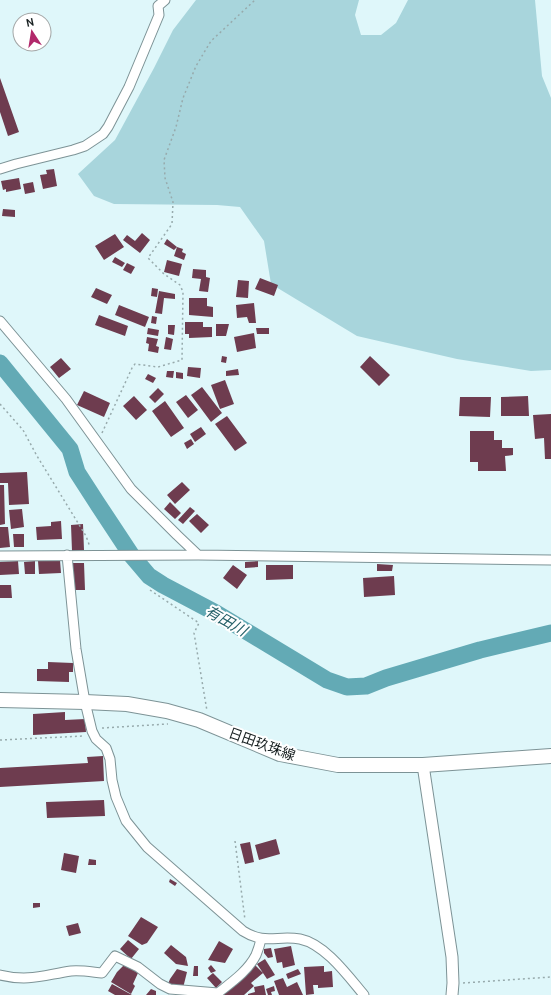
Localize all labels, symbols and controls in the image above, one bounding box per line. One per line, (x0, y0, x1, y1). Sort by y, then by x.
north arrow (12, 12, 52, 52)
text: N (25, 15, 35, 30)
water label: 有田川 (202, 602, 252, 641)
street label: 日田玖珠線 (226, 724, 298, 764)

